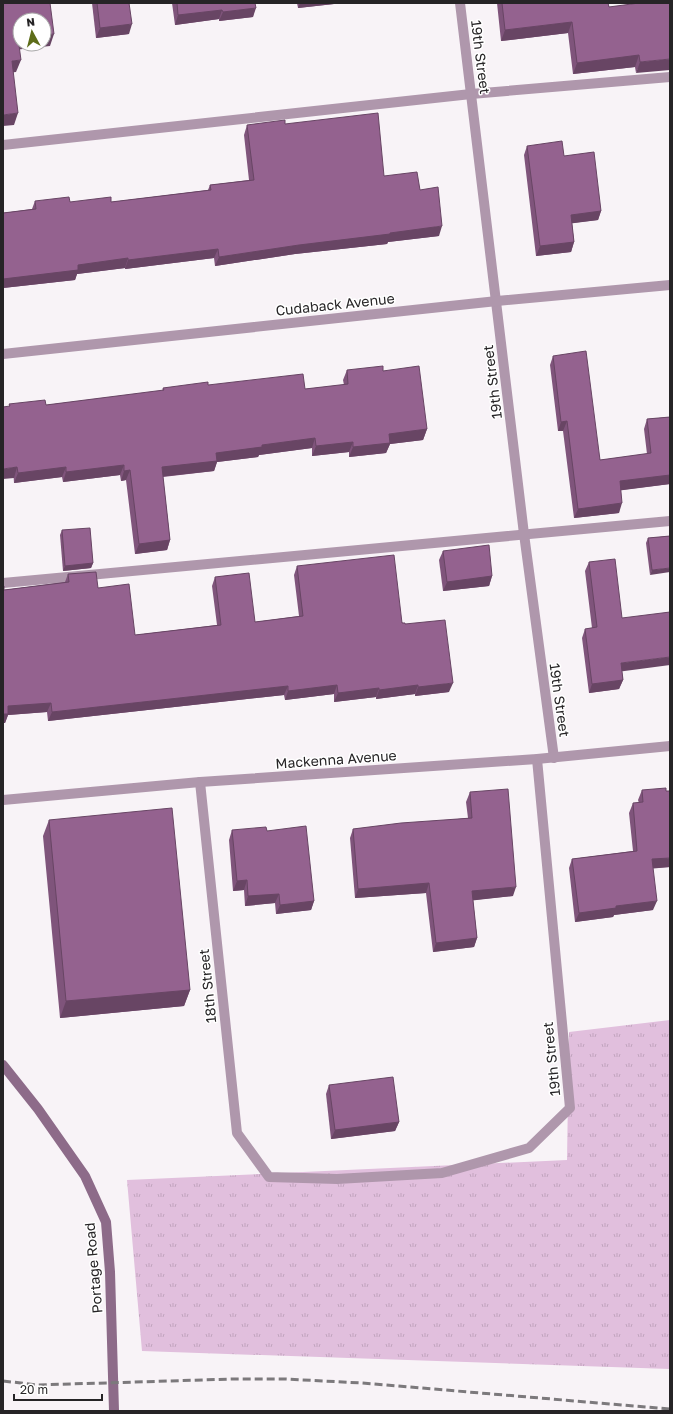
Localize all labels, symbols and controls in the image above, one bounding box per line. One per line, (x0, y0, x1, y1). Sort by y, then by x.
north arrow (12, 12, 52, 52)
text: N (26, 15, 36, 29)
street label: 19th Street (468, 19, 494, 95)
street label: Cudaback Avenue (275, 289, 395, 319)
street label: 19th Street (479, 344, 505, 420)
street label: 19th Street (546, 662, 574, 738)
street label: Mackenna Avenue (275, 746, 397, 772)
street label: 18th Street (195, 948, 219, 1024)
street label: 19th Street (539, 1021, 563, 1097)
street label: Portage Road (81, 1222, 105, 1314)
scale bar (14, 1376, 102, 1402)
text: 20 m (20, 1382, 48, 1397)

